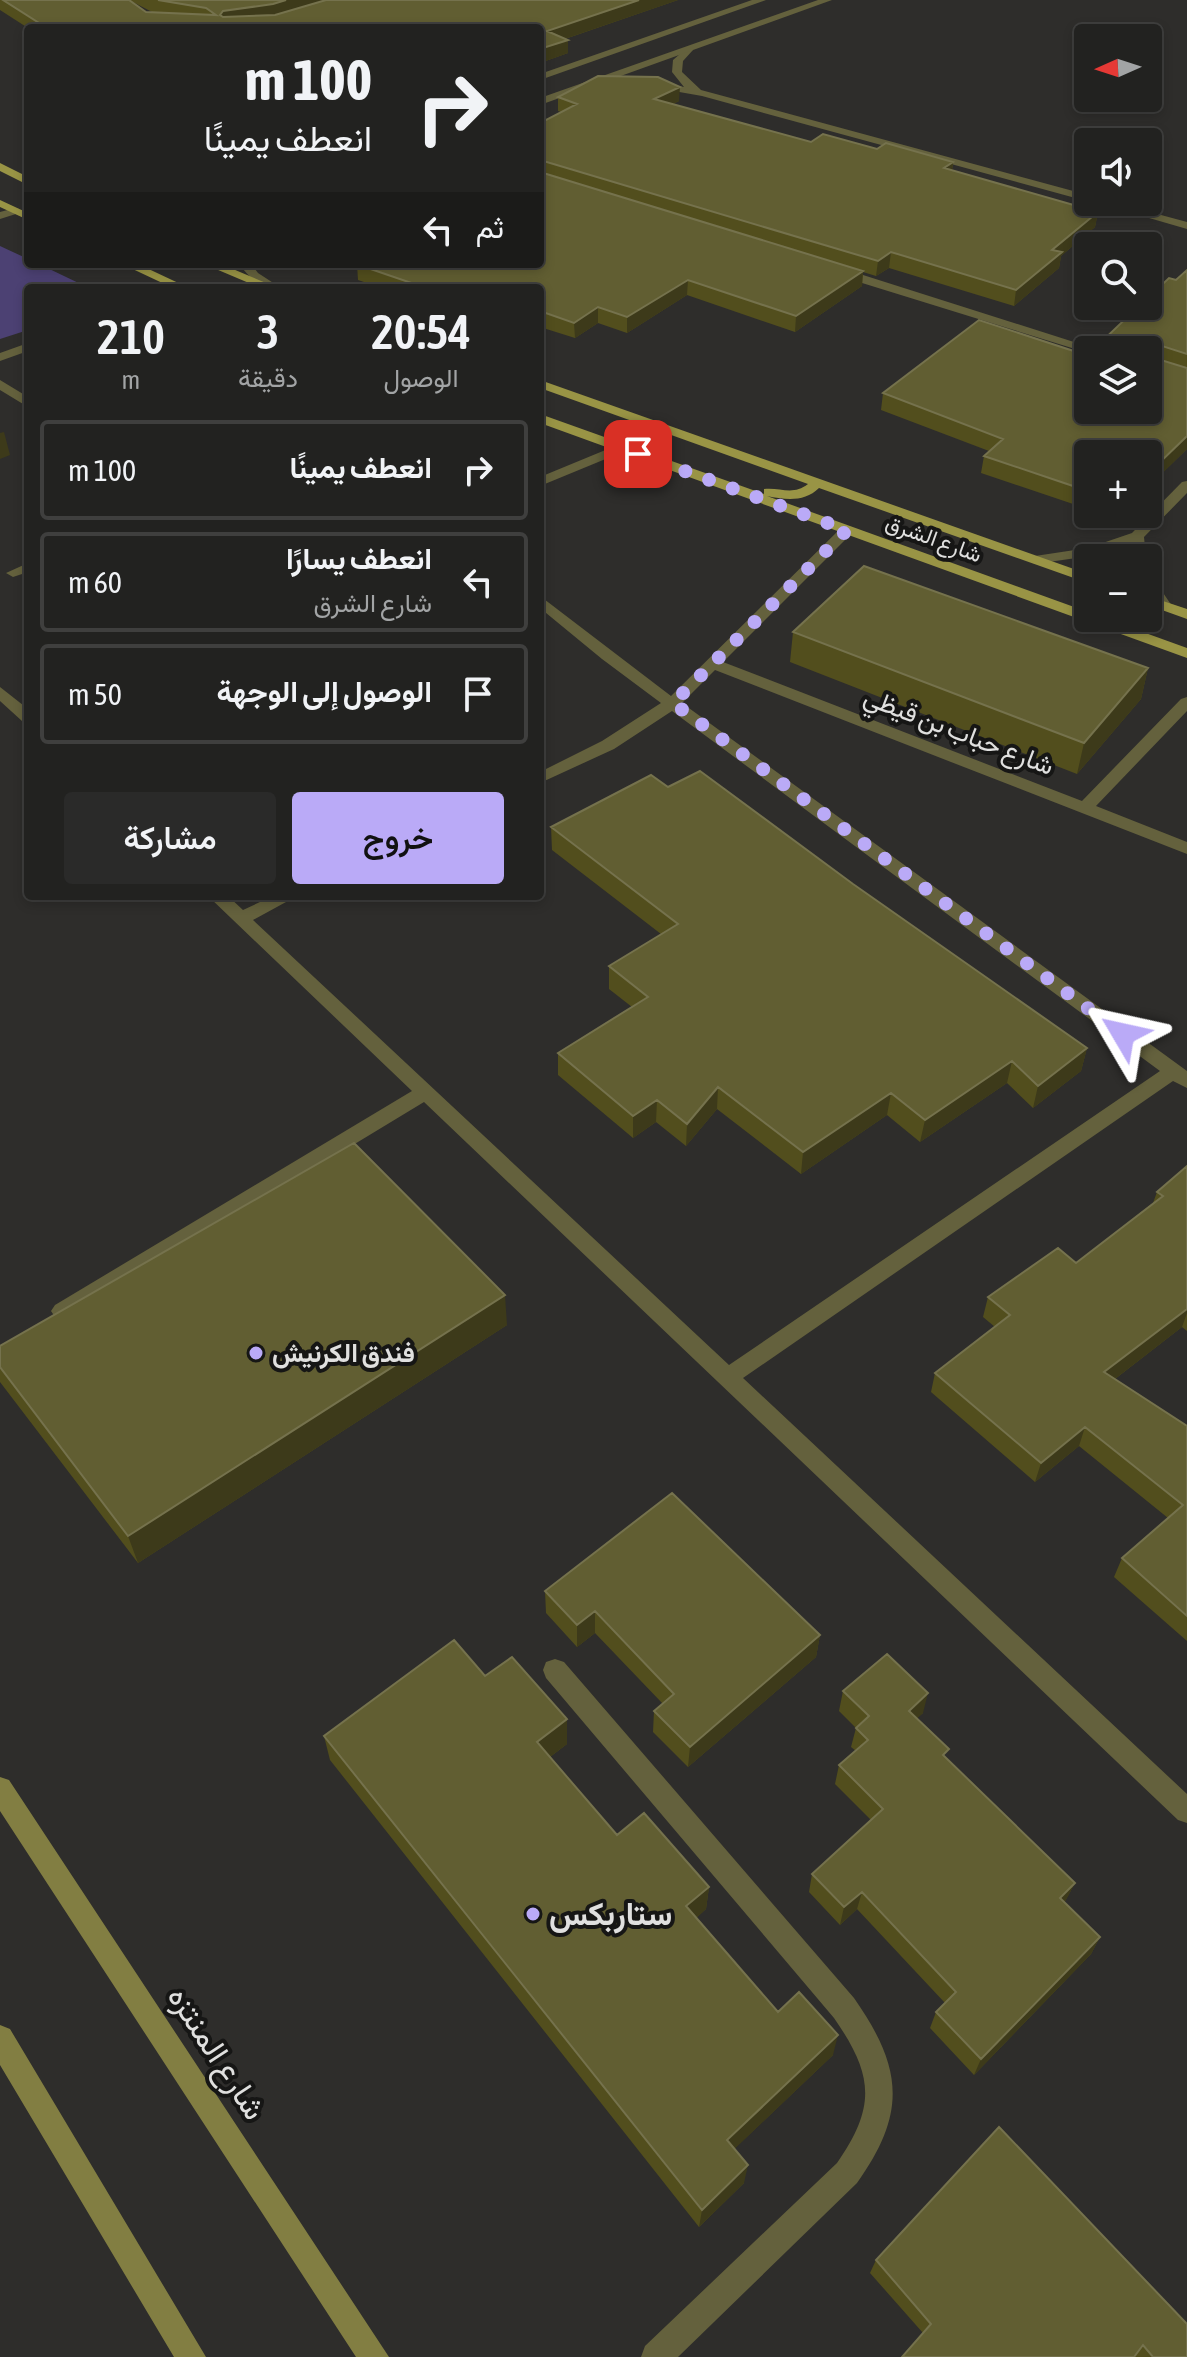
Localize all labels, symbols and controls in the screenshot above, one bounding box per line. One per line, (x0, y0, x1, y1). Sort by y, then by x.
north arrow (1074, 24, 1162, 112)
map controls (1074, 24, 1162, 632)
text: 100 m (245, 48, 372, 112)
icon: right (400, 56, 504, 160)
text: انعطف يمينًا (204, 117, 372, 159)
button: sound (1074, 128, 1162, 216)
icon: left (416, 208, 460, 252)
text: ثم (476, 210, 504, 244)
button: search (1074, 232, 1162, 320)
text: 3 (257, 304, 279, 359)
text: 20:54 (371, 304, 471, 359)
text: 210 (97, 309, 165, 364)
button: layers (1074, 336, 1162, 424)
text: دقيقة (238, 363, 298, 393)
text: الوصول (384, 363, 459, 393)
text: m (122, 365, 140, 395)
pin (604, 420, 672, 488)
icon: arrive (616, 432, 660, 476)
button: + (1074, 440, 1162, 528)
icon: right (456, 448, 500, 492)
text: انعطف يمينًا (290, 450, 432, 484)
text: 100 m (68, 453, 136, 487)
street label: شارع الشرق (882, 509, 986, 569)
text: انعطف يسارًا (286, 541, 432, 575)
button: − (1074, 544, 1162, 632)
icon: left (456, 560, 500, 604)
text: 60 m (68, 565, 122, 599)
text: شارع الشرق (313, 588, 432, 618)
icon: arrive (456, 672, 500, 716)
text: الوصول إلى الوجهة (216, 674, 432, 708)
text: 50 m (68, 677, 122, 711)
street label: شارع حباب بن قيظي (858, 681, 1058, 787)
button: مشاركة (64, 792, 276, 884)
button: خروج (292, 792, 504, 884)
position arrow (1081, 992, 1165, 1076)
place label: فندق الكرنيش (272, 1338, 415, 1369)
marker: فندق الكرنيش (247, 1344, 265, 1362)
place label: ستاربكس (549, 1895, 672, 1934)
marker: ستاربكس (524, 1905, 542, 1923)
street label: شارع المنتزه (157, 1979, 274, 2129)

